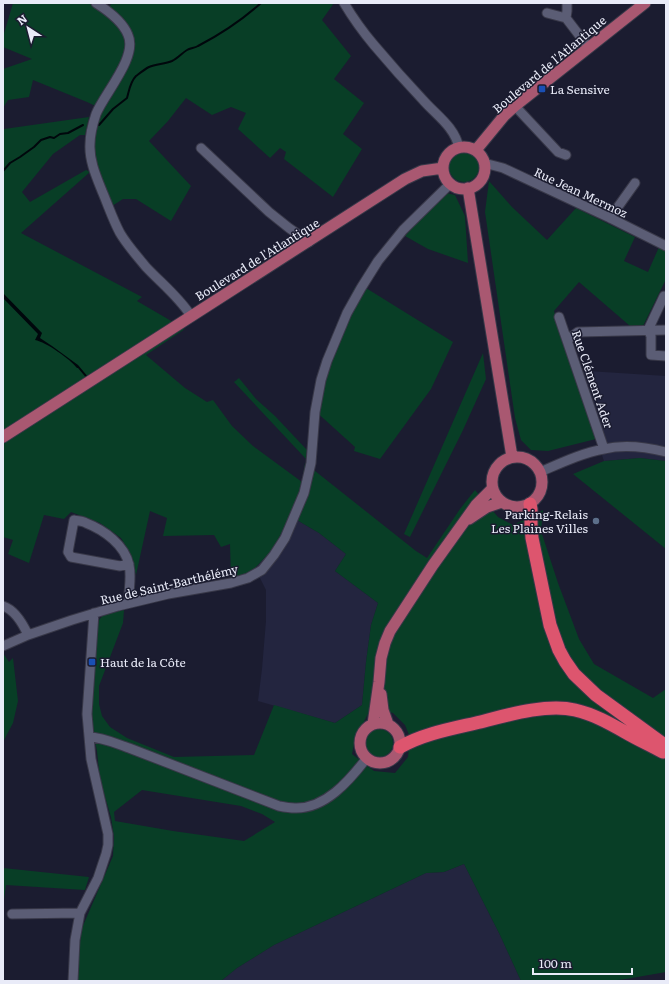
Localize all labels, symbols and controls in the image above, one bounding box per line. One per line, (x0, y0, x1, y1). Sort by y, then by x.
north arrow (8, 8, 48, 48)
text: N (13, 10, 30, 28)
street label: Boulevard de l'Atlantique (488, 11, 610, 117)
place label: La Sensive (550, 80, 610, 98)
marker: La Sensive (537, 84, 547, 94)
street label: Rue Jean Mermoz (531, 162, 631, 222)
street label: Boulevard de l'Atlantique (191, 213, 323, 305)
street label: Rue Clément Ader (568, 327, 618, 431)
place label: Parking-Relais Les Plaines Villes (491, 505, 589, 537)
marker: Parking-Relais Les Plaines Villes (591, 516, 601, 526)
street label: Rue de Saint-Barthélémy (98, 559, 240, 609)
place label: Haut de la Côte (100, 653, 186, 671)
marker: Haut de la Côte (87, 657, 97, 667)
scale bar (533, 950, 632, 976)
text: 100 m (539, 954, 572, 972)

